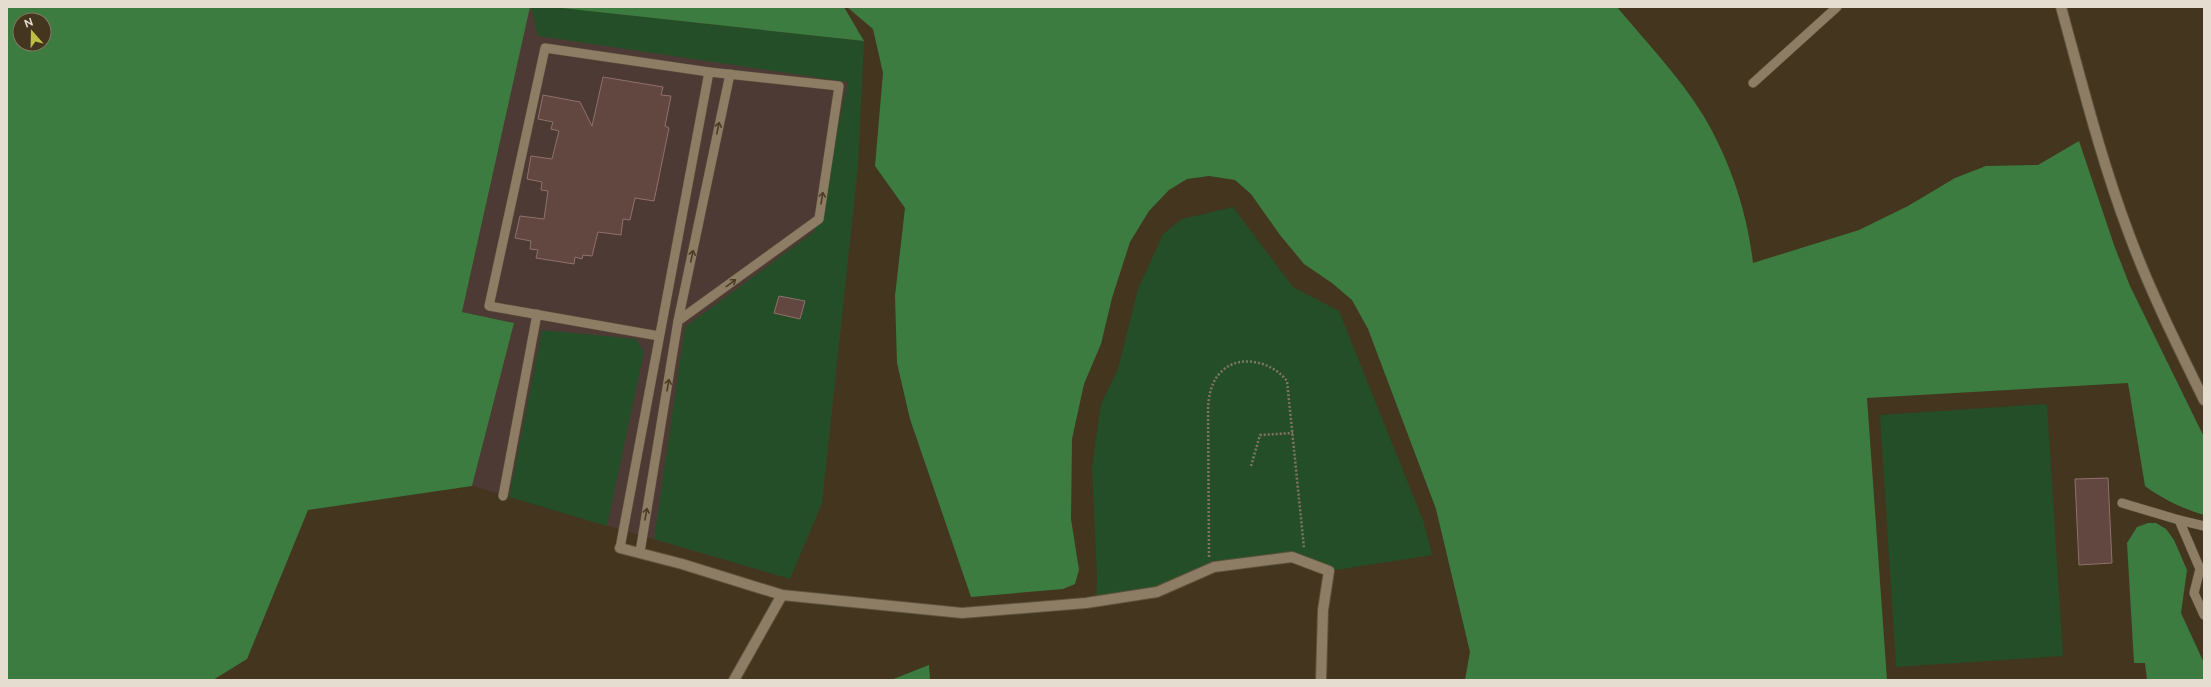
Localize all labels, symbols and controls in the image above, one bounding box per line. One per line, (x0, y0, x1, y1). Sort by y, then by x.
north arrow (12, 12, 52, 52)
text: N (23, 16, 35, 31)
one-way arrow (715, 122, 723, 135)
one-way arrow (818, 192, 826, 205)
one-way arrow (688, 250, 696, 263)
one-way arrow (725, 279, 736, 287)
one-way arrow (664, 379, 672, 392)
one-way arrow (642, 508, 650, 521)

